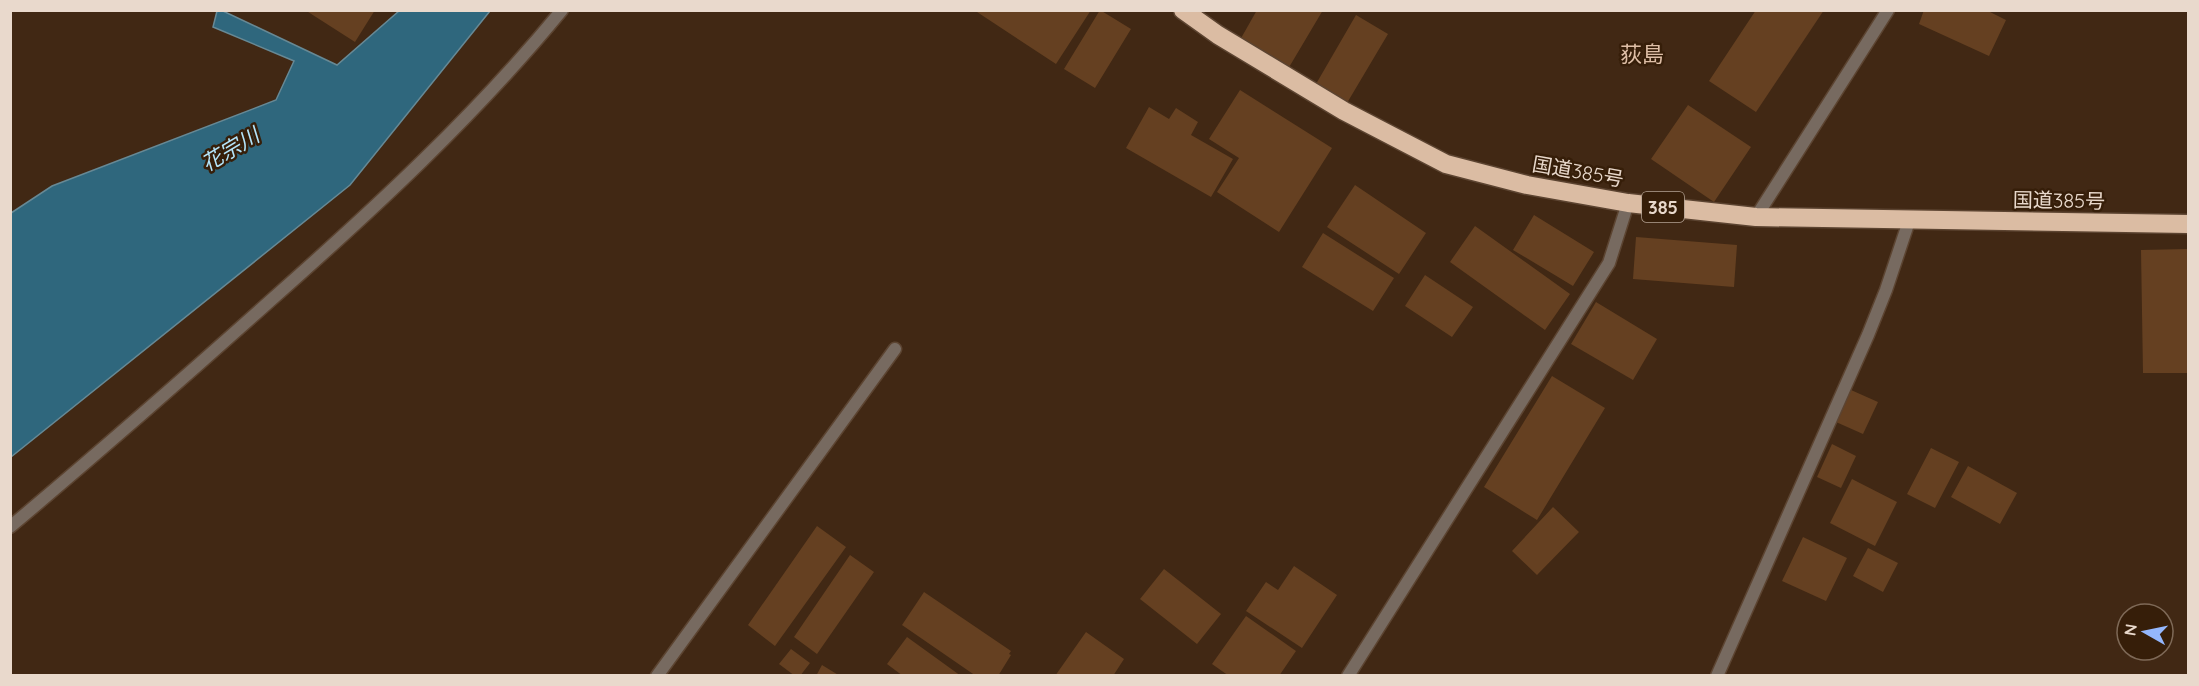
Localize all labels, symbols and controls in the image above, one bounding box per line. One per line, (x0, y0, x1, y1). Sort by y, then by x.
district label: 荻島 (1620, 40, 1664, 68)
water label: 花宗川 (196, 121, 265, 176)
street label: 国道385号 (1530, 151, 1626, 191)
street label: 国道385号 (2013, 187, 2105, 213)
road number: 385 (1642, 192, 1684, 222)
north arrow (2115, 602, 2175, 662)
text: N (2119, 622, 2141, 637)

